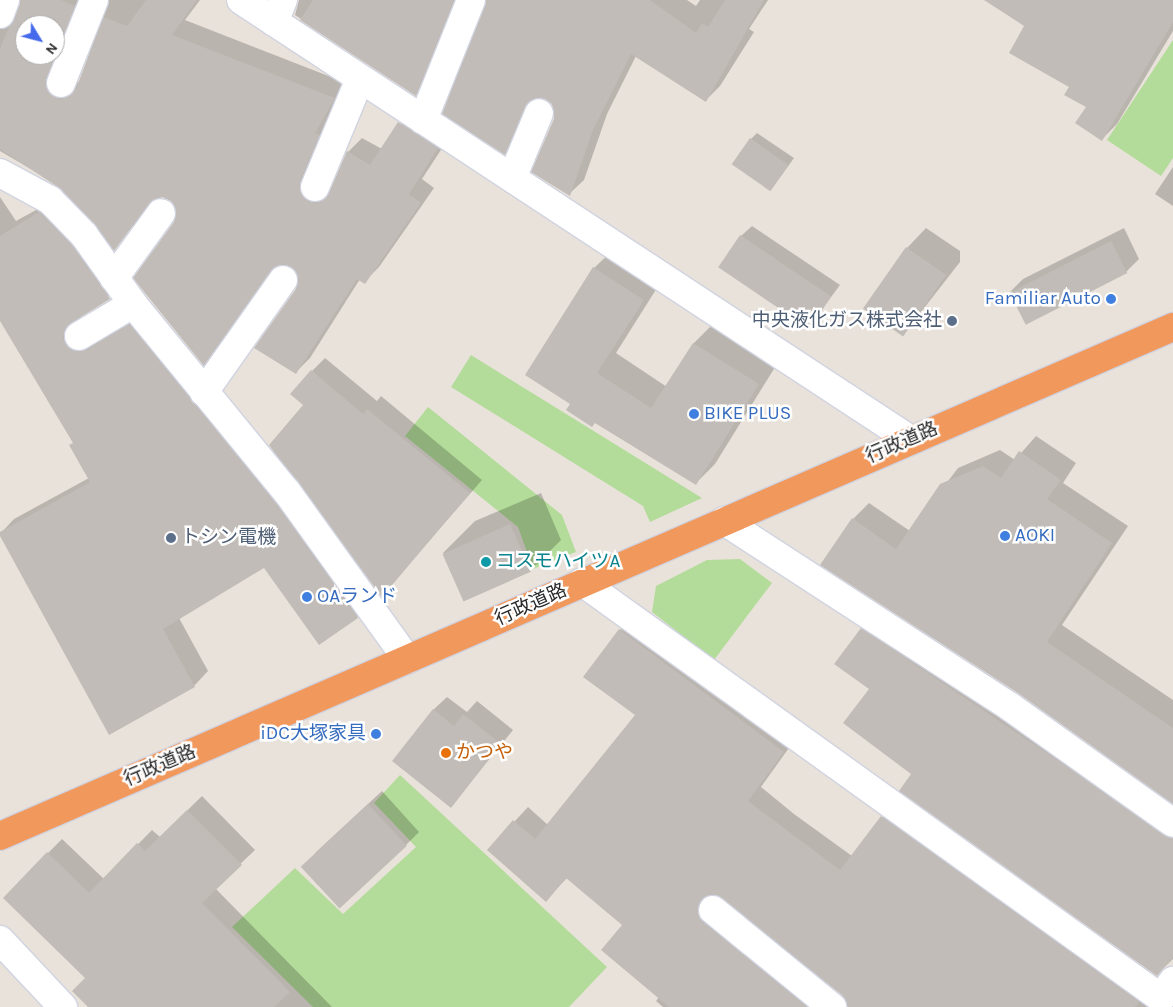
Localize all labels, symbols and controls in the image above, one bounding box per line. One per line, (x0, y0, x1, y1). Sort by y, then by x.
north arrow (15, 15, 65, 65)
text: N (42, 40, 61, 58)
place label: Familiar Auto (985, 288, 1101, 310)
marker: Familiar Auto (1105, 293, 1117, 305)
place label: 中央液化ガス株式会社 (752, 310, 942, 332)
marker: 中央液化ガス株式会社 (946, 315, 958, 327)
place label: BIKE PLUS (704, 403, 791, 425)
marker: BIKE PLUS (688, 408, 700, 420)
street label: 行政道路 (863, 418, 941, 468)
place label: AOKI (1015, 525, 1055, 547)
place label: トシン電機 (181, 527, 276, 549)
marker: AOKI (999, 530, 1011, 542)
marker: トシン電機 (165, 532, 177, 544)
place label: コスモハイツA (496, 551, 621, 573)
marker: コスモハイツA (480, 556, 492, 568)
street label: 行政道路 (492, 579, 570, 631)
place label: OAランド (317, 586, 397, 608)
marker: OAランド (301, 591, 313, 603)
place label: iDC大塚家具 (260, 723, 366, 745)
marker: iDC大塚家具 (370, 728, 382, 740)
street label: 行政道路 (121, 741, 199, 791)
place label: かつや (456, 742, 513, 764)
marker: かつや (440, 747, 452, 759)

